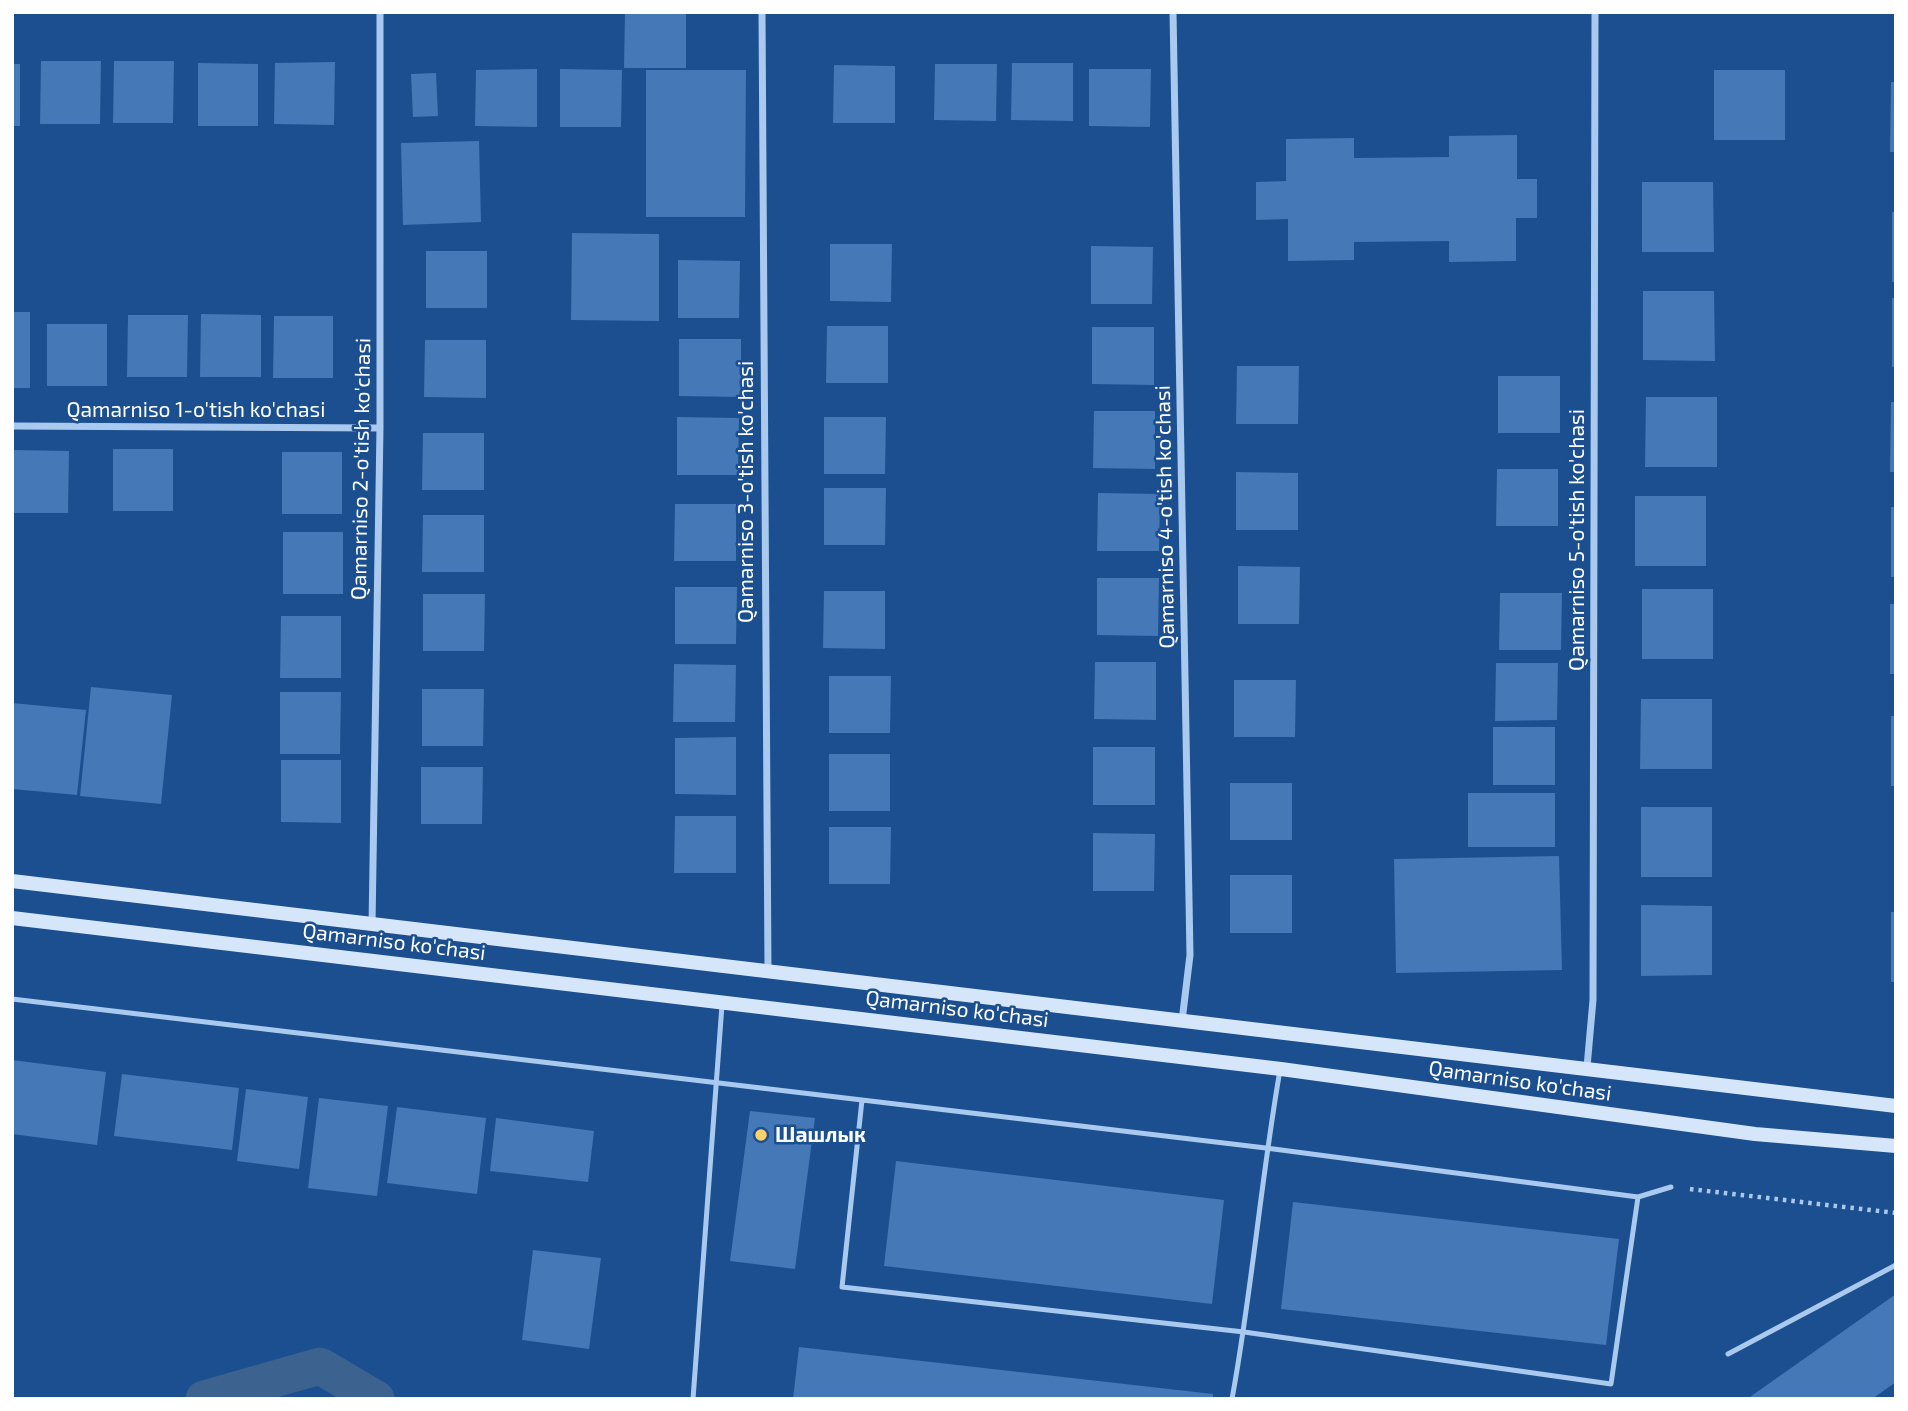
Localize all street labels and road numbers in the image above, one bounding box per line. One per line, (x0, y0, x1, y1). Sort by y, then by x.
street label: Qamarniso 2-o'tish ko'chasi (346, 338, 376, 600)
street label: Qamarniso 3-o'tish ko'chasi (733, 361, 759, 623)
street label: Qamarniso 4-o'tish ko'chasi (1150, 385, 1180, 649)
street label: Qamarniso 1-o'tish ko'chasi (67, 397, 325, 423)
street label: Qamarniso 5-o'tish ko'chasi (1564, 409, 1590, 671)
street label: Qamarniso ko'chasi (301, 918, 487, 966)
street label: Qamarniso ko'chasi (864, 985, 1050, 1033)
street label: Qamarniso ko'chasi (1427, 1056, 1613, 1106)

